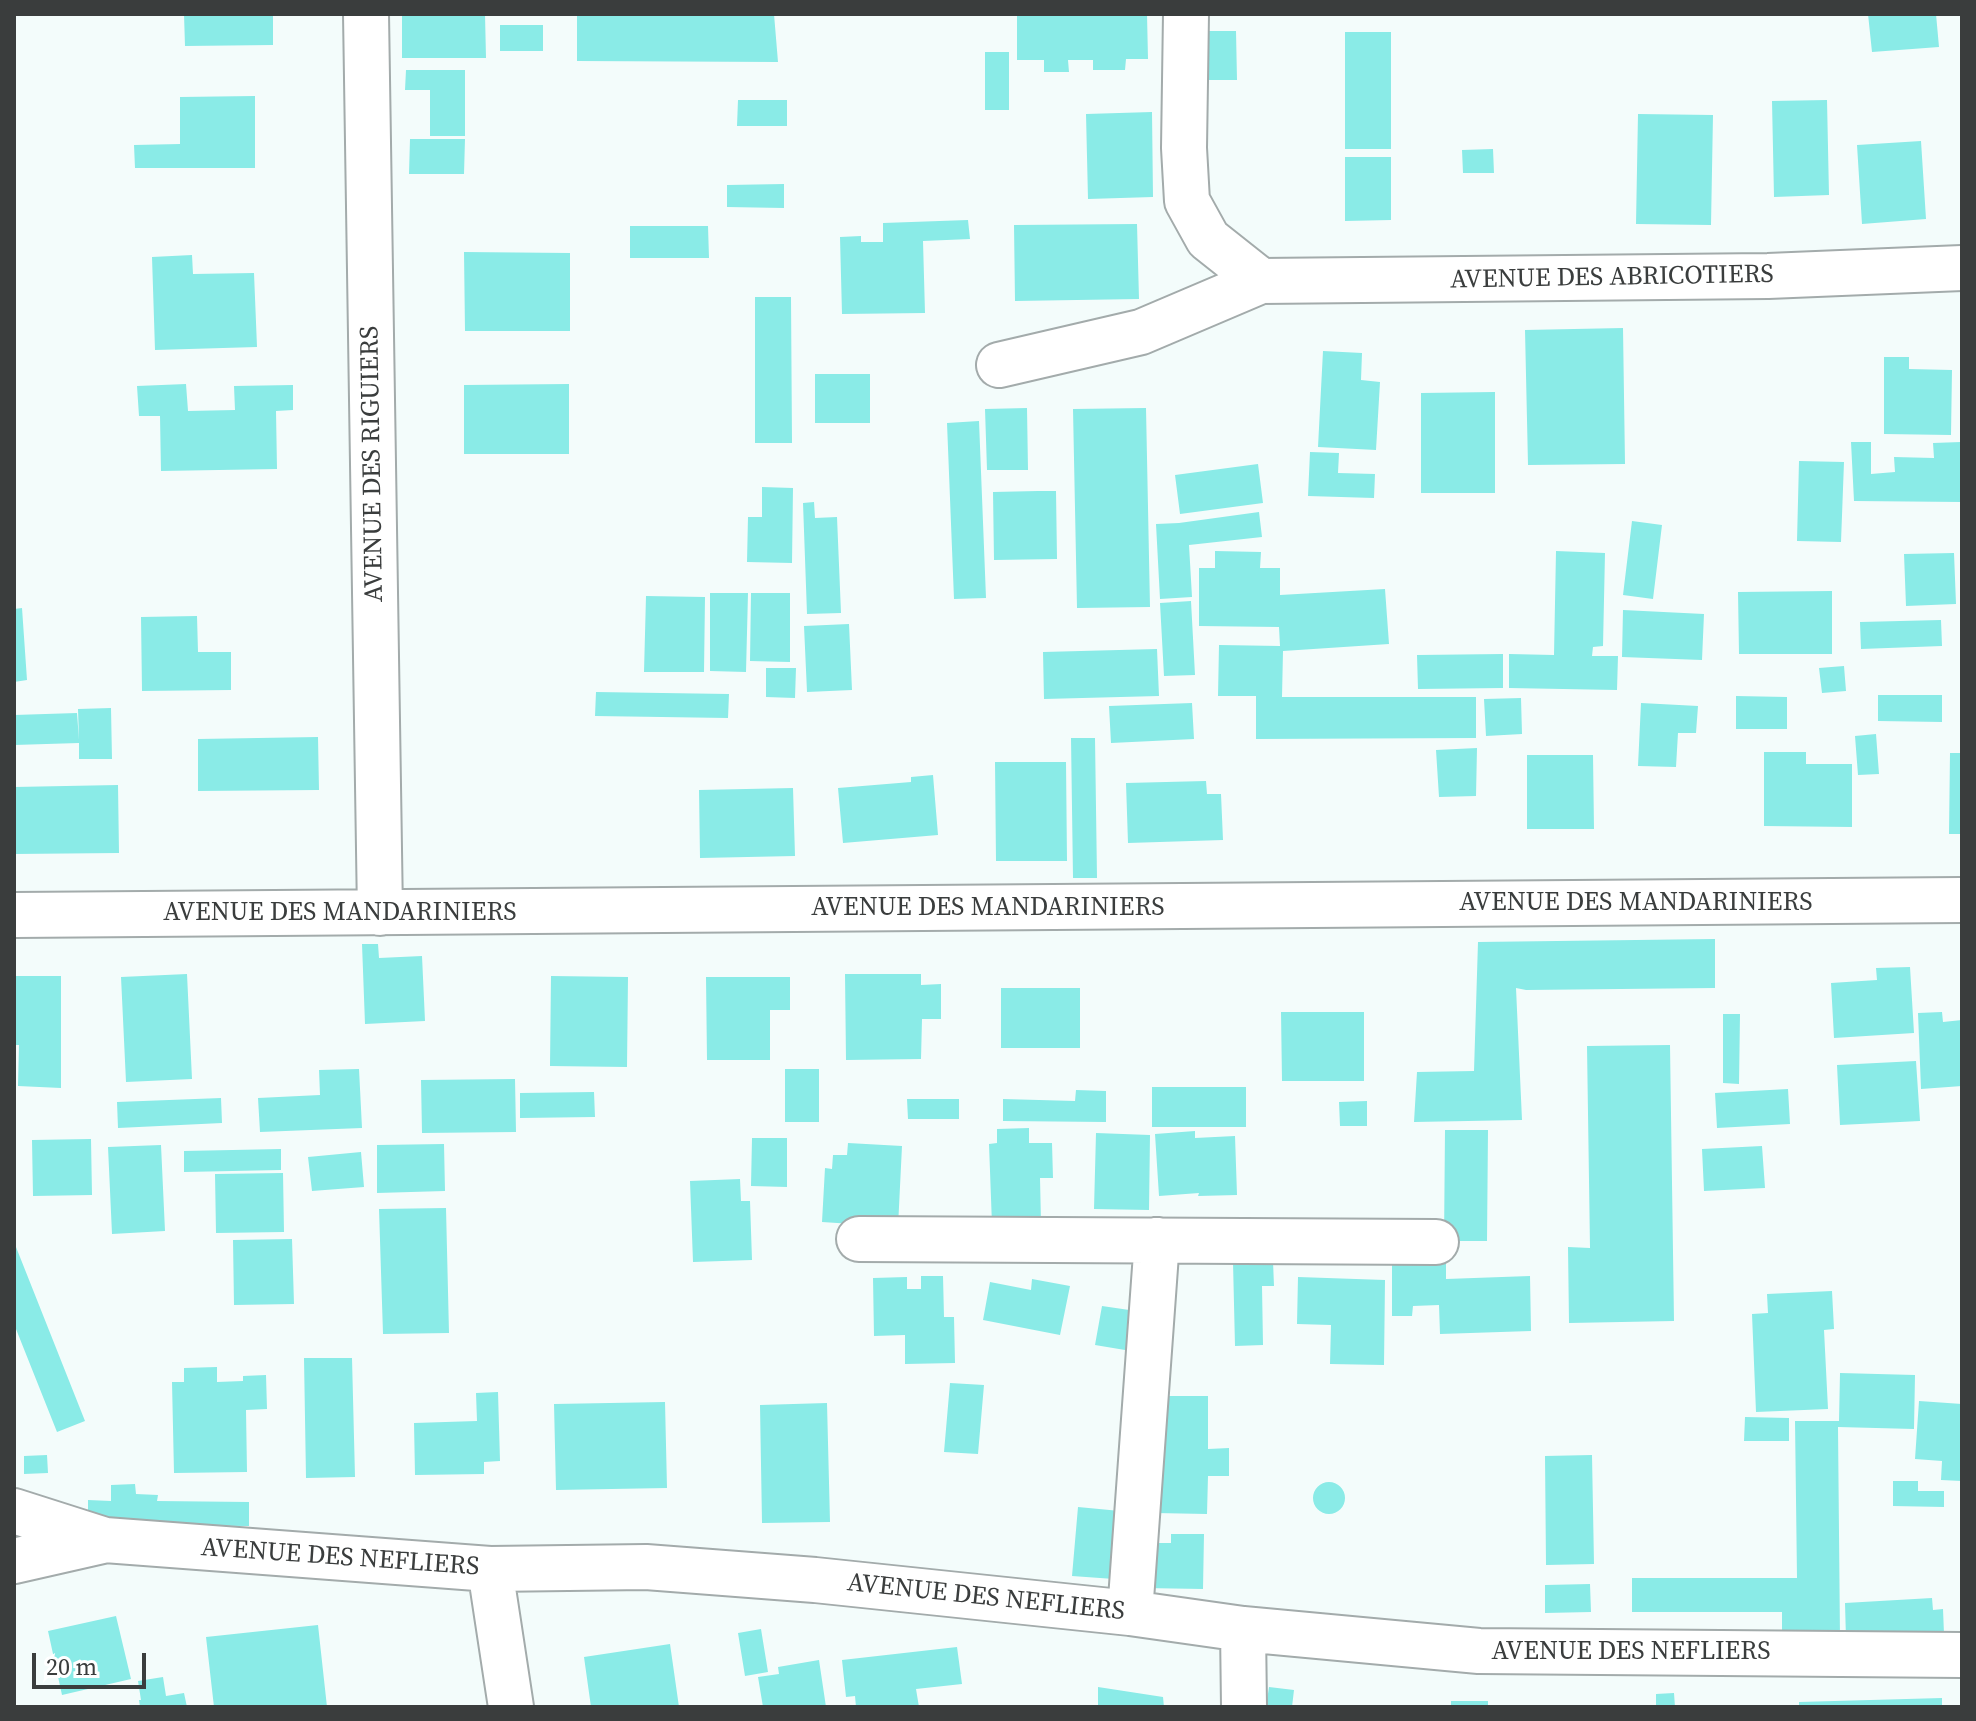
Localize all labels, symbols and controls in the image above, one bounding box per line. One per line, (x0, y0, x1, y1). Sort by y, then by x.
street label: AVENUE DES ABRICOTIERS (1450, 260, 1774, 296)
street label: AVENUE DES RIGUIERS (355, 326, 391, 602)
street label: AVENUE DES MANDARINIERS (1459, 887, 1813, 919)
street label: AVENUE DES MANDARINIERS (811, 892, 1165, 924)
street label: AVENUE DES MANDARINIERS (163, 897, 517, 929)
street label: AVENUE DES NEFLIERS (200, 1533, 480, 1583)
street label: AVENUE DES NEFLIERS (846, 1568, 1126, 1628)
street label: AVENUE DES NEFLIERS (1492, 1636, 1770, 1668)
scale bar (36, 1637, 150, 1687)
text: 20 m (46, 1650, 97, 1683)

